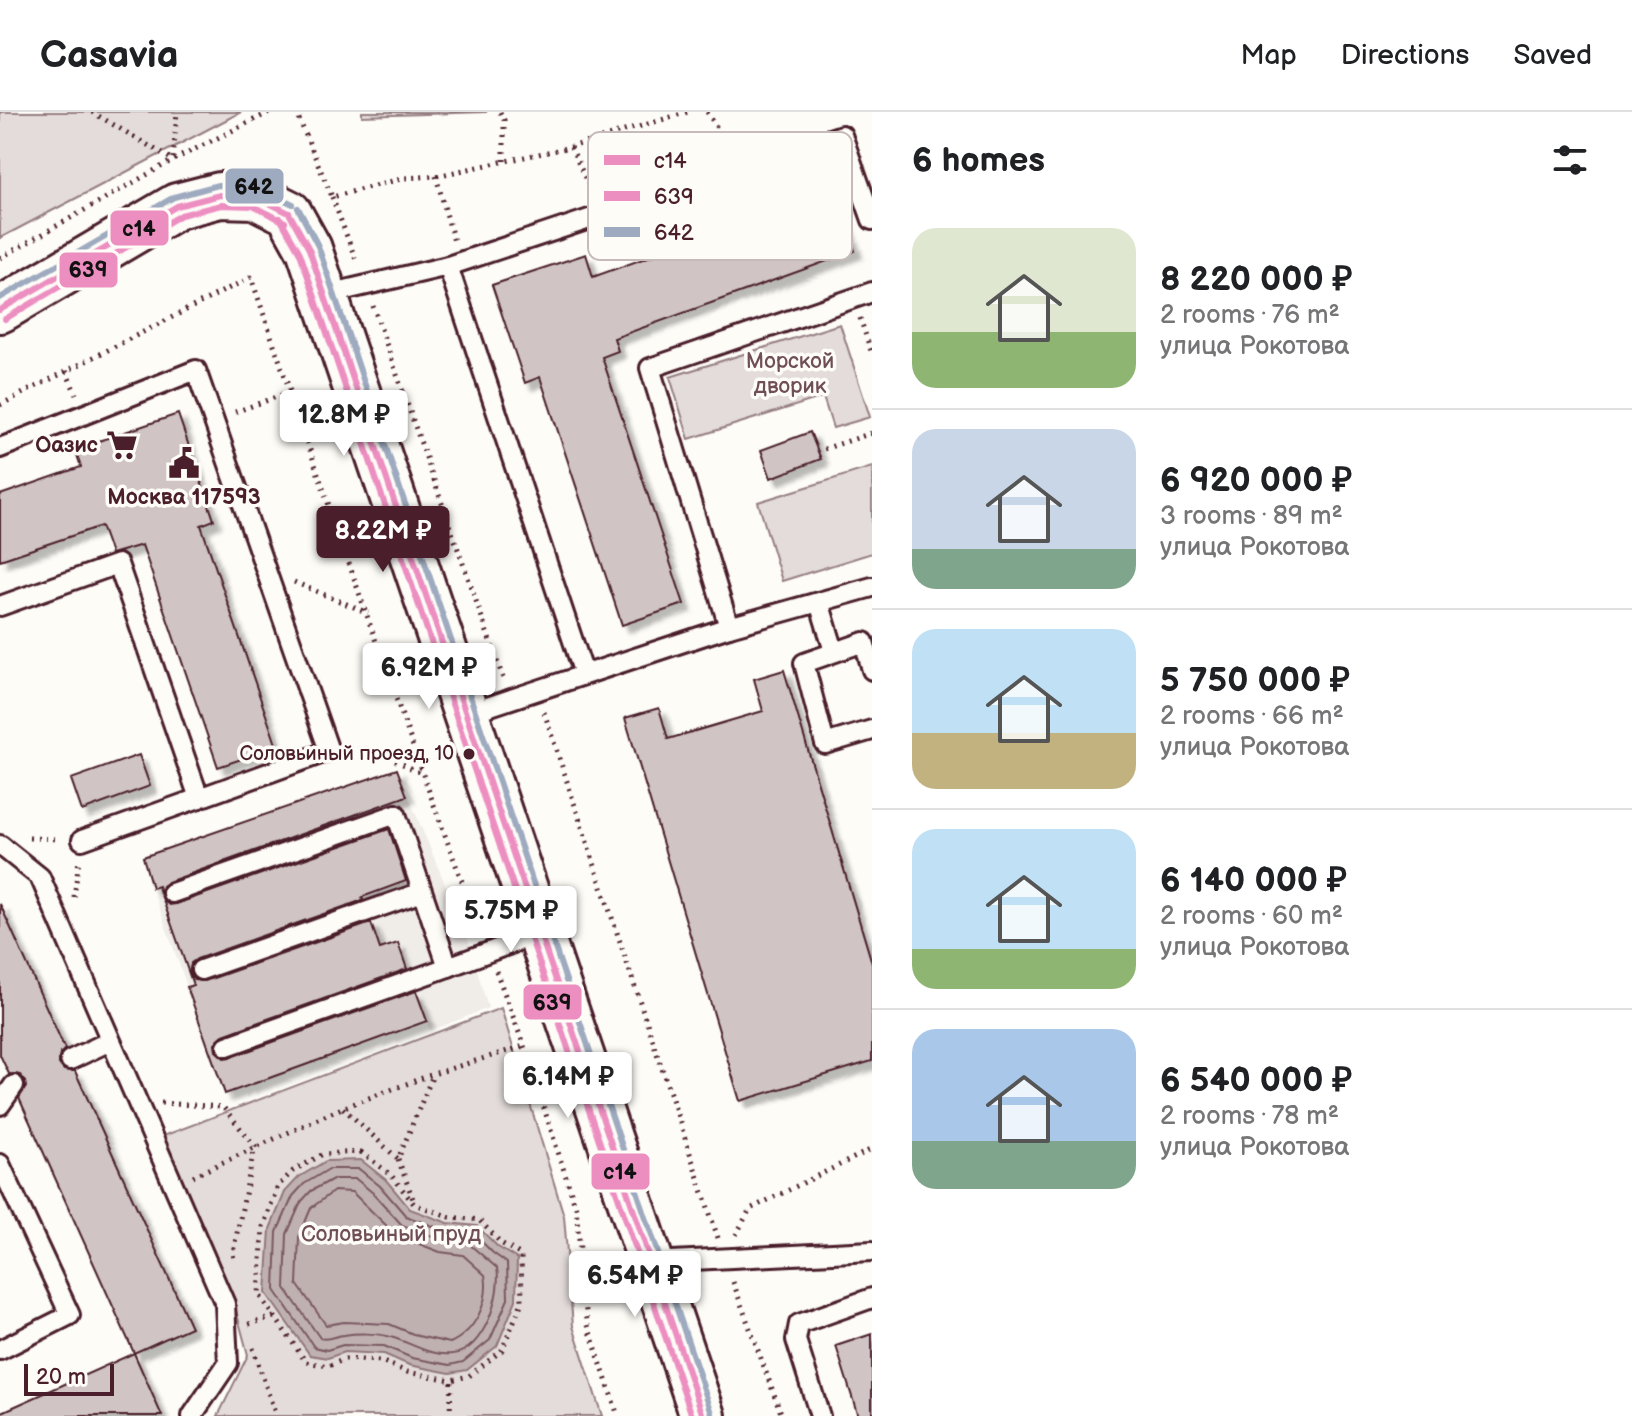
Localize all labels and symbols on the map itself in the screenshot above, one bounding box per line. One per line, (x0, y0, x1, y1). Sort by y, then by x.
legend (588, 132, 852, 260)
text: с14 (654, 148, 687, 175)
line badge: 642 (224, 167, 285, 205)
text: 642 (234, 174, 274, 201)
text: 639 (654, 184, 694, 211)
line badge: с14 (109, 209, 170, 247)
text: с14 (122, 216, 156, 243)
text: 642 (654, 220, 694, 247)
line badge: 639 (58, 251, 119, 289)
text: 639 (68, 257, 108, 284)
park label: Морской дворик (746, 348, 834, 400)
pin: 12.8M ₽ (270, 390, 418, 458)
supermarket icon: Оазис (105, 428, 139, 462)
place label: Оазис (35, 432, 98, 459)
public building icon: Москва 117593 (167, 446, 201, 480)
place label: Москва 117593 (107, 484, 261, 511)
pin: 8.22M ₽ (309, 506, 457, 574)
pin: 6.92M ₽ (355, 643, 503, 711)
place label: Соловьиный проезд, 10 (240, 742, 454, 766)
marker: Соловьиный проезд, 10 (461, 746, 477, 762)
pin: 5.75M ₽ (437, 886, 585, 954)
line badge: 639 (522, 983, 583, 1021)
text: 639 (532, 990, 572, 1017)
pin: 6.14M ₽ (494, 1052, 642, 1120)
line badge: с14 (590, 1152, 651, 1191)
text: с14 (603, 1159, 637, 1186)
park label: Соловьиный пруд (301, 1221, 481, 1248)
pin: 6.54M ₽ (561, 1251, 709, 1319)
scale bar (24, 1360, 114, 1396)

